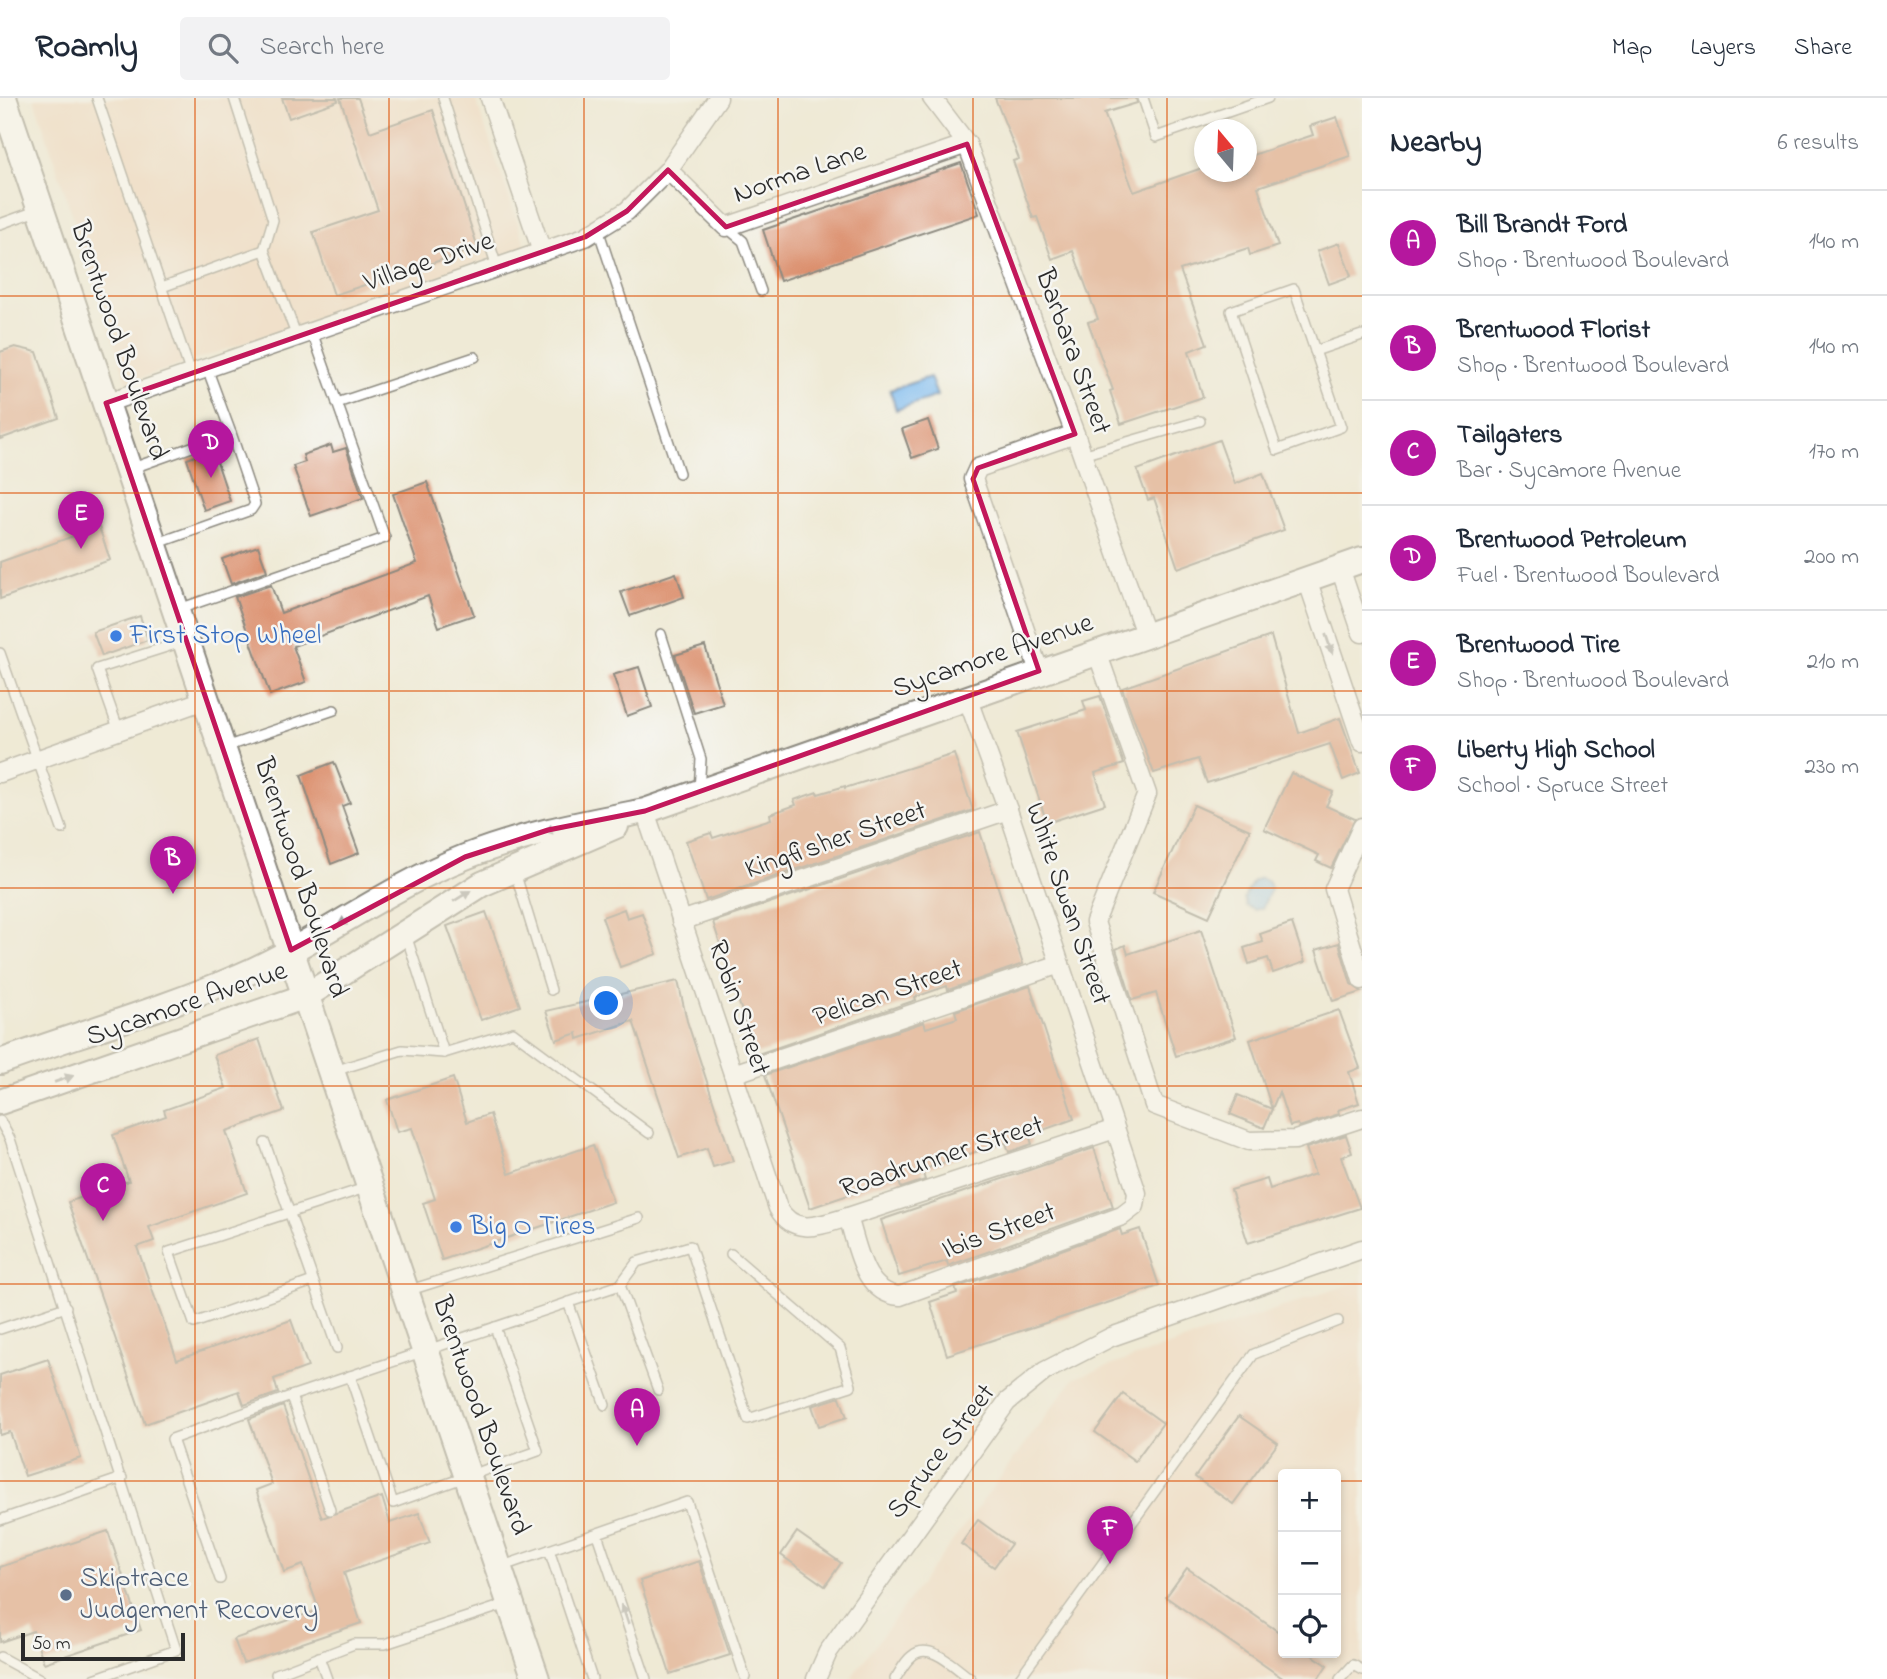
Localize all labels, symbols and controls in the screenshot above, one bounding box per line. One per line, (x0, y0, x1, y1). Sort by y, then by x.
search box (180, 17, 670, 80)
text: Roamly (35, 24, 138, 72)
icon: search (204, 29, 242, 67)
text: Search here (260, 29, 384, 67)
text: Map (1612, 31, 1652, 66)
text: Layers (1690, 31, 1756, 66)
text: Share (1794, 31, 1852, 66)
north arrow (1194, 119, 1257, 182)
text: Nearby (1390, 122, 1482, 166)
text: 6 results (1778, 127, 1859, 160)
street label: Norma Lane (728, 132, 872, 216)
text: Bill Brandt Ford (1457, 207, 1627, 245)
street label: Brentwood Boulevard (58, 215, 178, 466)
street label: Village Drive (358, 222, 500, 305)
text: A (1406, 226, 1420, 259)
text: 140 m (1809, 226, 1859, 259)
text: Shop · Brentwood Boulevard (1457, 245, 1729, 278)
street label: Barbara Street (1023, 262, 1121, 441)
text: Brentwood Florist (1457, 312, 1650, 350)
text: B (1405, 331, 1421, 364)
text: 140 m (1809, 331, 1859, 364)
text: Shop · Brentwood Boulevard (1457, 350, 1729, 383)
text: Tailgaters (1457, 417, 1562, 455)
pin: D (188, 420, 234, 478)
text: C (1407, 436, 1419, 469)
text: 170 m (1809, 436, 1859, 469)
text: Bar · Sycamore Avenue (1457, 455, 1681, 488)
pin: E (58, 491, 104, 549)
text: Brentwood Petroleum (1457, 522, 1686, 560)
text: D (1405, 541, 1421, 574)
text: 200 m (1804, 541, 1859, 574)
text: Fuel · Brentwood Boulevard (1457, 560, 1719, 593)
street label: Sycamore Avenue (887, 603, 1099, 711)
place label: First Stop Wheel (129, 616, 322, 657)
text: Brentwood Tire (1457, 627, 1620, 665)
marker: First Stop Wheel (108, 628, 124, 644)
one-way arrow (1324, 634, 1335, 655)
text: E (1406, 646, 1420, 679)
text: 210 m (1807, 646, 1859, 679)
text: Shop · Brentwood Boulevard (1457, 665, 1729, 698)
text: Liberty High School (1457, 732, 1655, 770)
text: F (1406, 751, 1420, 784)
text: 230 m (1805, 751, 1859, 784)
street label: Brentwood Boulevard (242, 752, 358, 1004)
text: School · Spruce Street (1457, 770, 1668, 803)
street label: Kingfisher Street (740, 791, 932, 891)
street label: White Swan Street (1013, 797, 1121, 1011)
one-way arrow (543, 824, 565, 835)
pin: B (150, 836, 196, 894)
one-way arrow (453, 890, 472, 903)
one-way arrow (337, 914, 356, 926)
street label: Robin Street (696, 935, 780, 1081)
street label: Pelican Street (808, 949, 968, 1039)
street label: Sycamore Avenue (81, 951, 293, 1059)
your location (589, 986, 623, 1020)
one-way arrow (54, 1073, 75, 1084)
street label: Roadrunner Street (835, 1106, 1049, 1210)
pin: C (80, 1163, 126, 1221)
street label: Ibis Street (936, 1193, 1062, 1271)
place label: Big O Tires (469, 1207, 595, 1248)
marker: Big O Tires (448, 1219, 464, 1235)
street label: Brentwood Boulevard (420, 1290, 540, 1541)
street label: Spruce Street (877, 1376, 1007, 1528)
pin: A (614, 1388, 660, 1446)
map controls (1278, 1469, 1341, 1658)
button: + (1278, 1469, 1341, 1532)
pin: F (1087, 1506, 1133, 1564)
button: − (1278, 1532, 1341, 1595)
place label: Skiptrace Judgement Recovery (80, 1559, 318, 1632)
marker: Skiptrace Judgement Recovery (58, 1587, 74, 1603)
button: locate (1278, 1595, 1341, 1658)
one-way arrow (619, 1604, 630, 1625)
scale bar (21, 1630, 186, 1662)
text: 50 m (32, 1631, 71, 1658)

